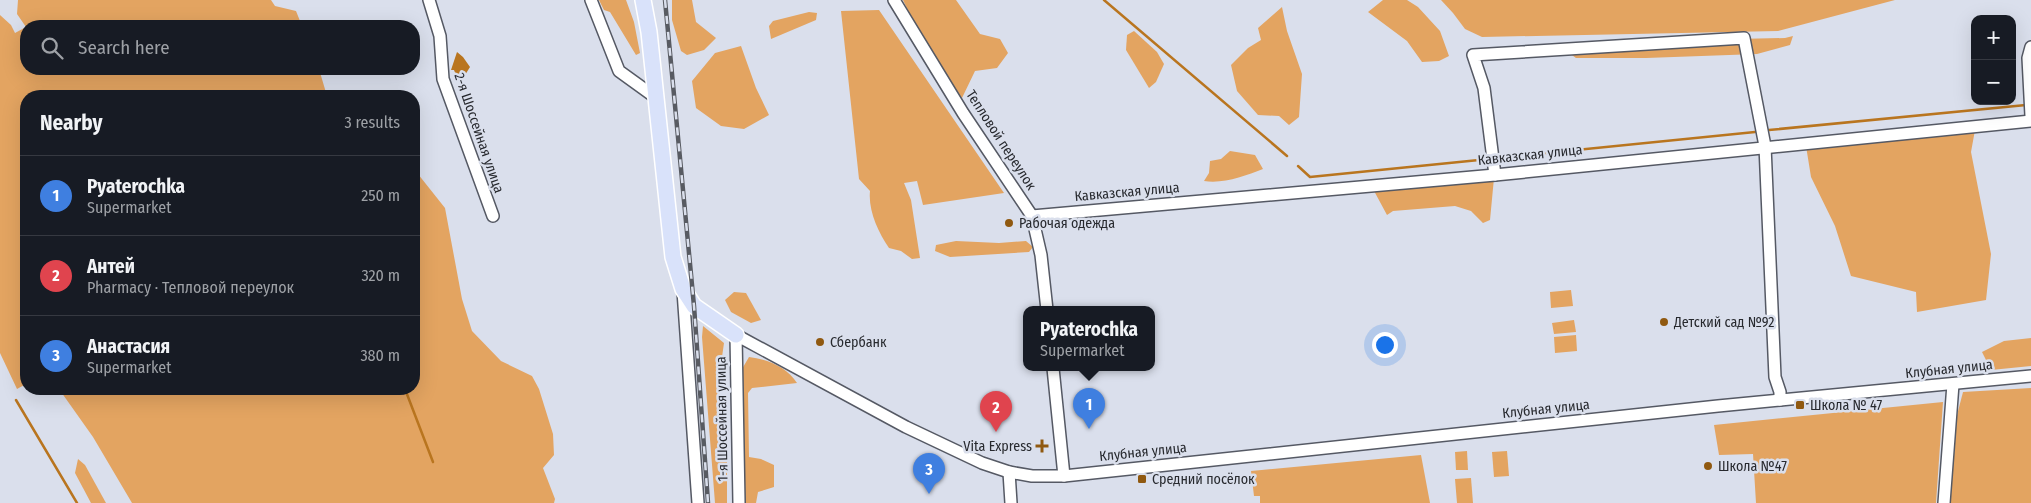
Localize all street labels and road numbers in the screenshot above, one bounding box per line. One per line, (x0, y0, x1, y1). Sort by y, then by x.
street label: 2-я Шоссейная улица (450, 71, 508, 195)
street label: Тепловой переулок (962, 87, 1040, 193)
street label: Кавказская улица (1477, 141, 1583, 169)
street label: Кавказская улица (1074, 179, 1180, 205)
street label: 1-я Шоссейная улица (712, 356, 732, 482)
street label: Клубная улица (1904, 356, 1994, 382)
street label: Клубная улица (1501, 396, 1591, 422)
street label: Клубная улица (1098, 439, 1188, 465)

